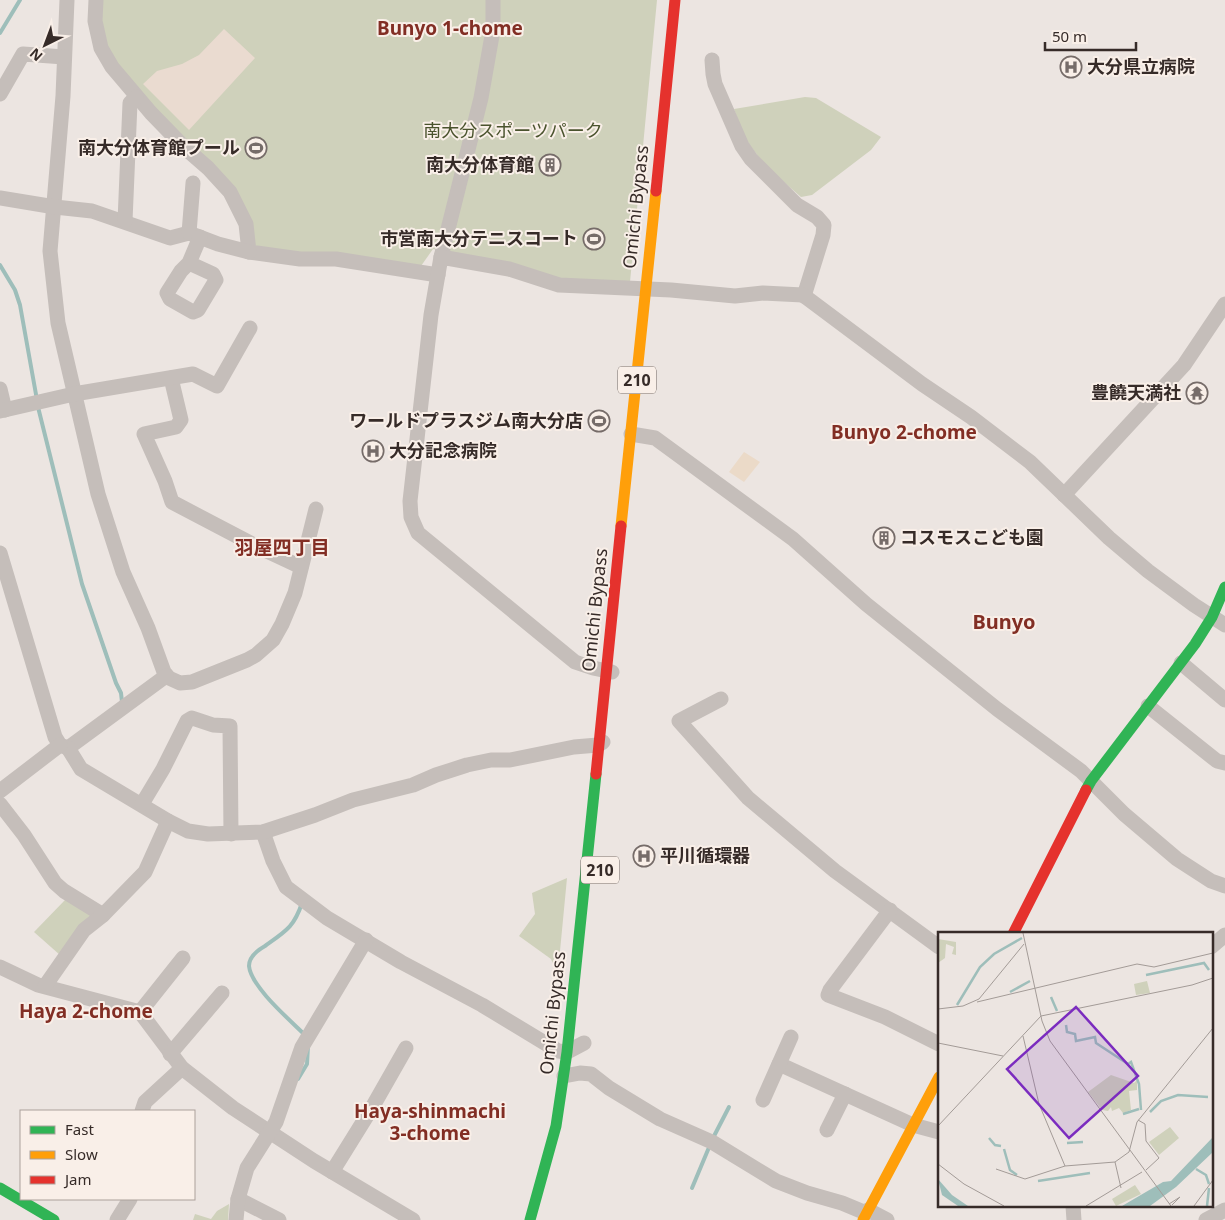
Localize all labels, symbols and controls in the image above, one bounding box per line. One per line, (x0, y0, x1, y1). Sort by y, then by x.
district label: Bunyo 1-chome (377, 15, 523, 41)
north arrow (20, 20, 70, 70)
scale bar (1045, 20, 1136, 52)
text: 50 m (1052, 26, 1087, 46)
text: N (25, 44, 47, 66)
place label: 大分県立病院 (1087, 54, 1195, 78)
hospital icon: 大分県立病院 (1059, 55, 1083, 79)
park label: 南大分スポーツパーク (423, 118, 603, 142)
place label: 南大分体育館プール (78, 135, 240, 159)
sports icon: 南大分体育館プール (244, 136, 268, 160)
street label: Omichi Bypass (617, 144, 653, 270)
place label: 南大分体育館 (426, 152, 534, 176)
building icon: 南大分体育館 (538, 153, 562, 177)
place label: 市営南大分テニスコート (380, 226, 578, 250)
sports icon: 市営南大分テニスコート (582, 227, 606, 251)
road number: 210 (618, 366, 656, 394)
place label: 豊饒天満社 (1091, 380, 1181, 404)
temple icon: 豊饒天満社 (1185, 381, 1209, 405)
place label: ワールドプラスジム南大分店 (349, 408, 583, 432)
sports icon: ワールドプラスジム南大分店 (587, 409, 611, 433)
district label: Bunyo 2-chome (831, 419, 977, 445)
place label: 大分記念病院 (389, 438, 497, 462)
hospital icon: 大分記念病院 (361, 439, 385, 463)
place label: コスモスこども園 (900, 525, 1044, 549)
building icon: コスモスこども園 (872, 526, 896, 550)
district label: 羽屋四丁目 (234, 534, 330, 560)
street label: Omichi Bypass (576, 547, 612, 673)
district label: Bunyo (972, 608, 1036, 635)
place label: 平川循環器 (660, 843, 750, 867)
hospital icon: 平川循環器 (632, 844, 656, 868)
road number: 210 (581, 856, 619, 884)
inset map (938, 932, 1212, 1208)
street label: Omichi Bypass (534, 950, 570, 1076)
district label: Haya 2-chome (19, 998, 153, 1024)
district label: Haya-shinmachi 3-chome (354, 1098, 506, 1146)
legend (20, 1110, 195, 1200)
text: Fast (65, 1119, 94, 1139)
text: Slow (65, 1144, 98, 1164)
text: Jam (63, 1169, 92, 1189)

